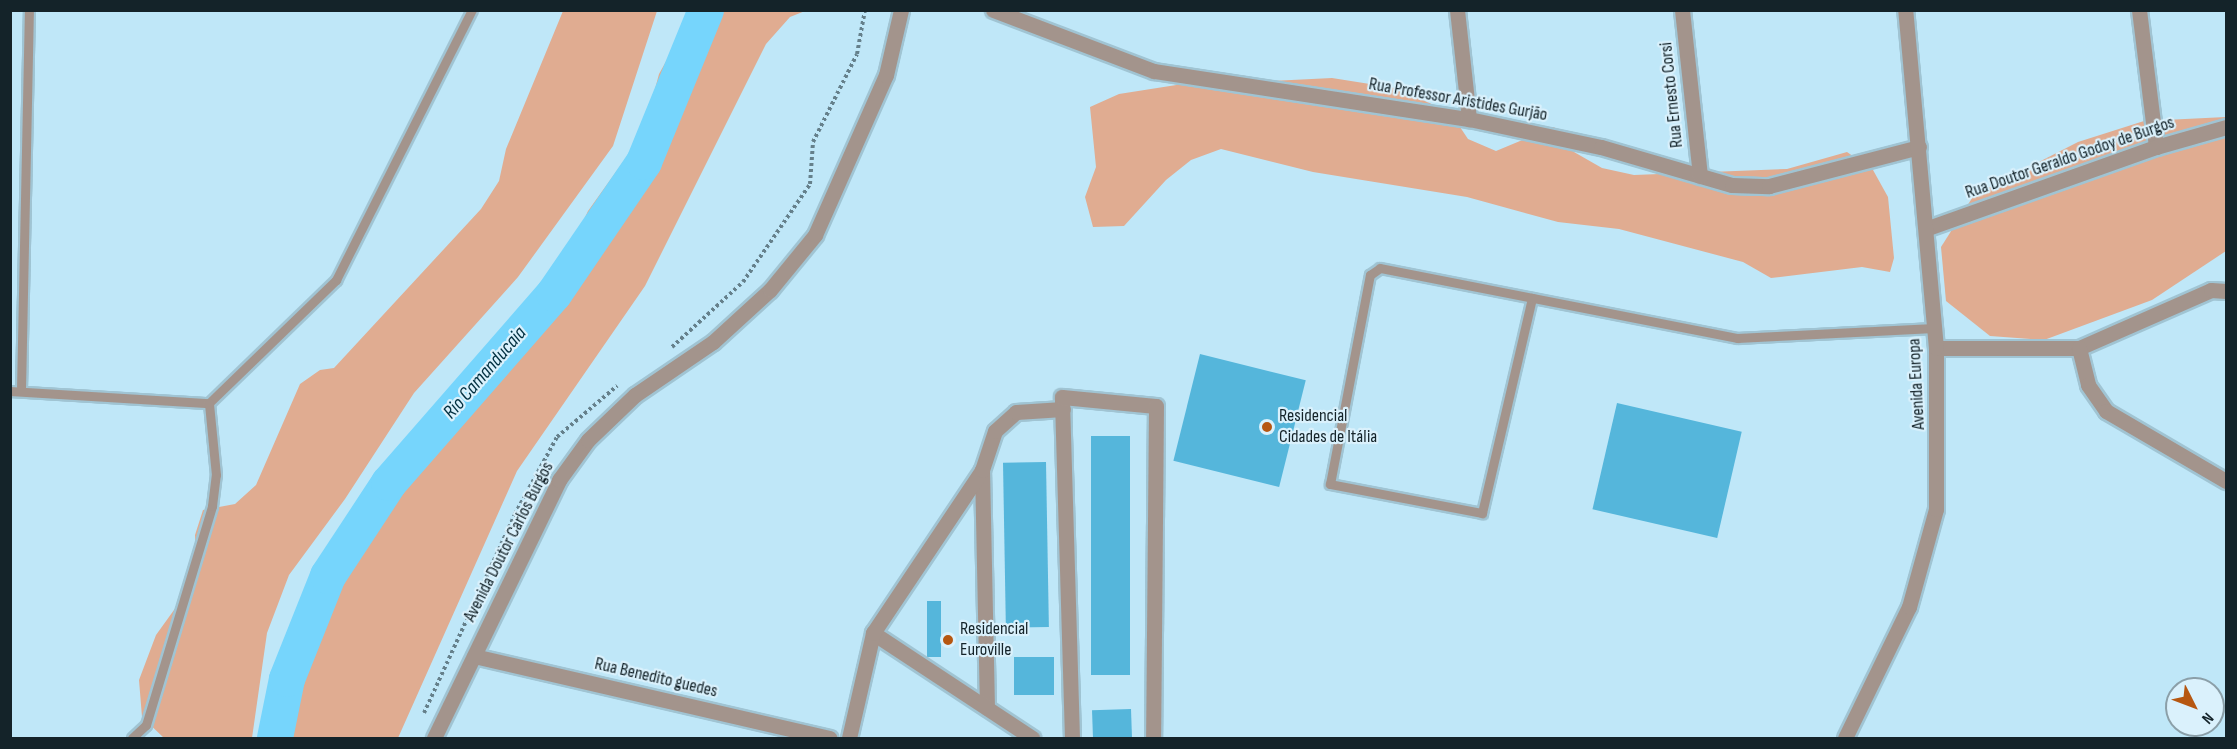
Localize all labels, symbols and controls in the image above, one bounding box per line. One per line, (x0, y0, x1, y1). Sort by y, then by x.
street label: Rua Ernesto Corsi (1656, 41, 1688, 149)
street label: Rua Professor Aristides Gurjão (1367, 74, 1549, 126)
street label: Rua Doutor Geraldo Godoy de Burgos (1963, 112, 2177, 204)
water label: Rio Camanducaia (438, 322, 532, 424)
street label: Avenida Europa (1904, 338, 1930, 430)
place label: Residencial Cidades de Itália (1279, 406, 1377, 448)
marker: Residencial Cidades de Itália (1260, 420, 1274, 434)
street label: Avenida Doutor Carlos Burgos (459, 458, 559, 626)
place label: Residencial Euroville (960, 619, 1028, 662)
marker: Residencial Euroville (941, 633, 955, 647)
street label: Rua Benedito guedes (592, 653, 720, 703)
north arrow (2165, 677, 2225, 737)
text: N (2197, 709, 2217, 728)

